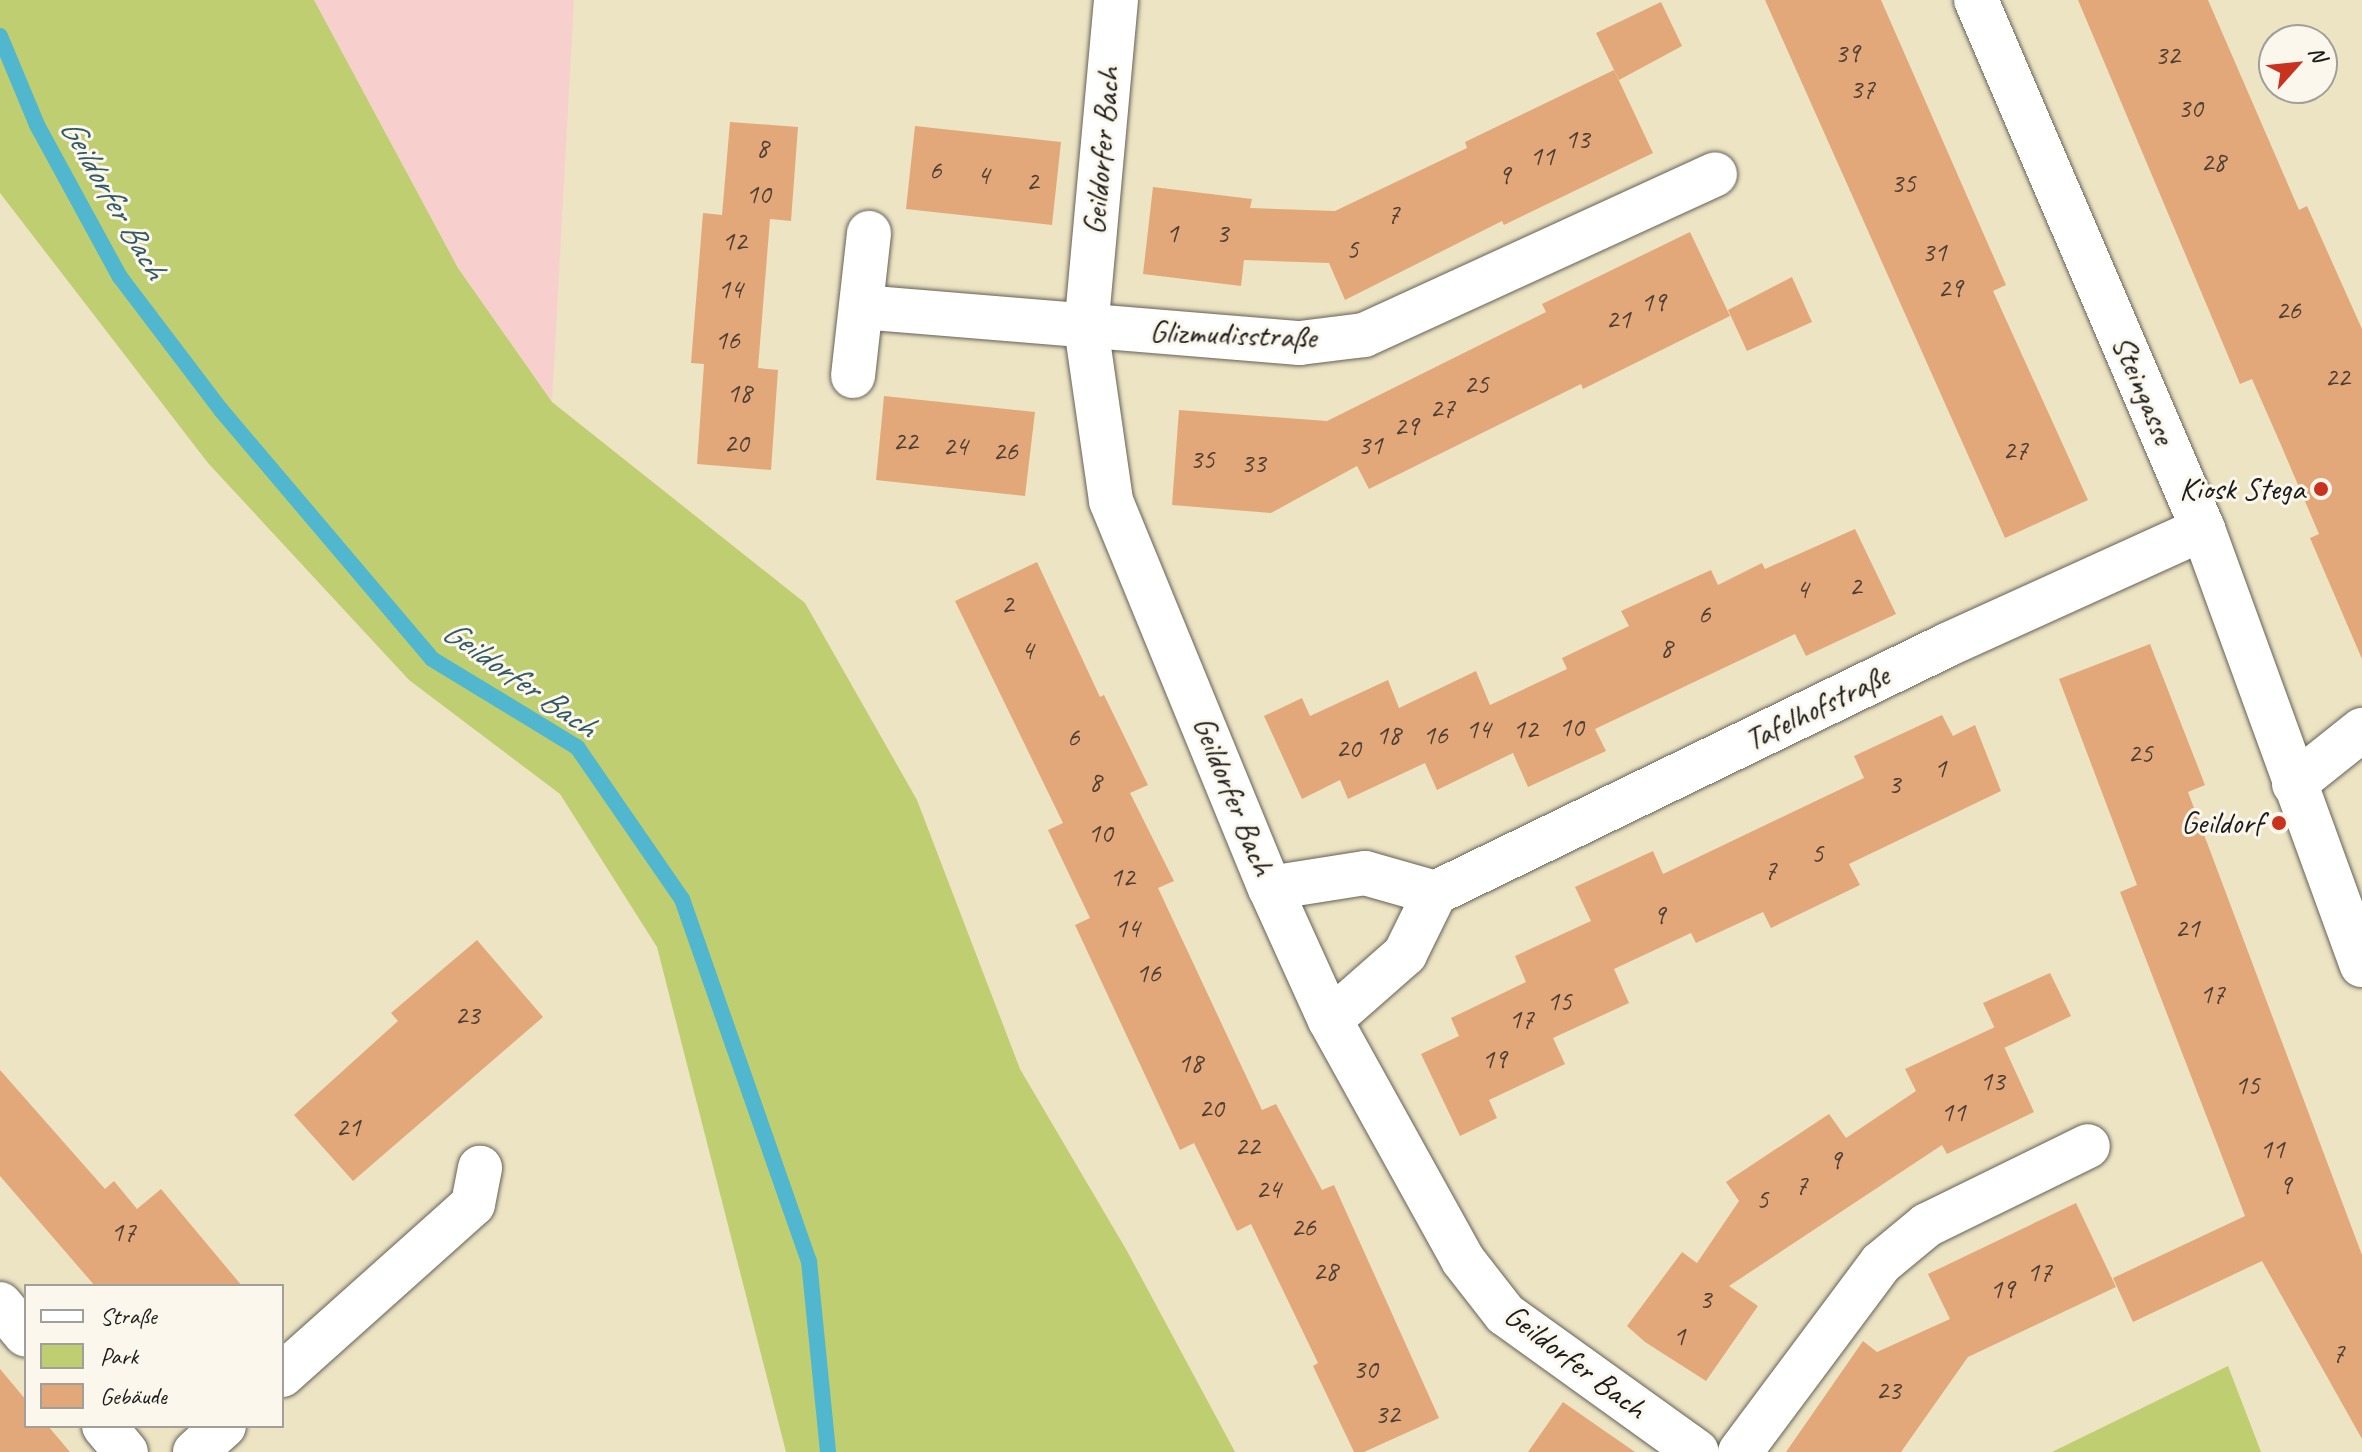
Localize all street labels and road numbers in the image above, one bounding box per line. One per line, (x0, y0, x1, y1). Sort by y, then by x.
street label: Geildorfer Bach (1076, 66, 1128, 236)
street label: Glizmudisstraße (1149, 313, 1317, 357)
street label: Steingasse (2103, 330, 2183, 450)
street label: Tafelhofstraße (1738, 657, 1896, 759)
street label: Geildorfer Bach (1184, 711, 1282, 881)
street label: Geildorfer Bach (1496, 1296, 1654, 1428)

